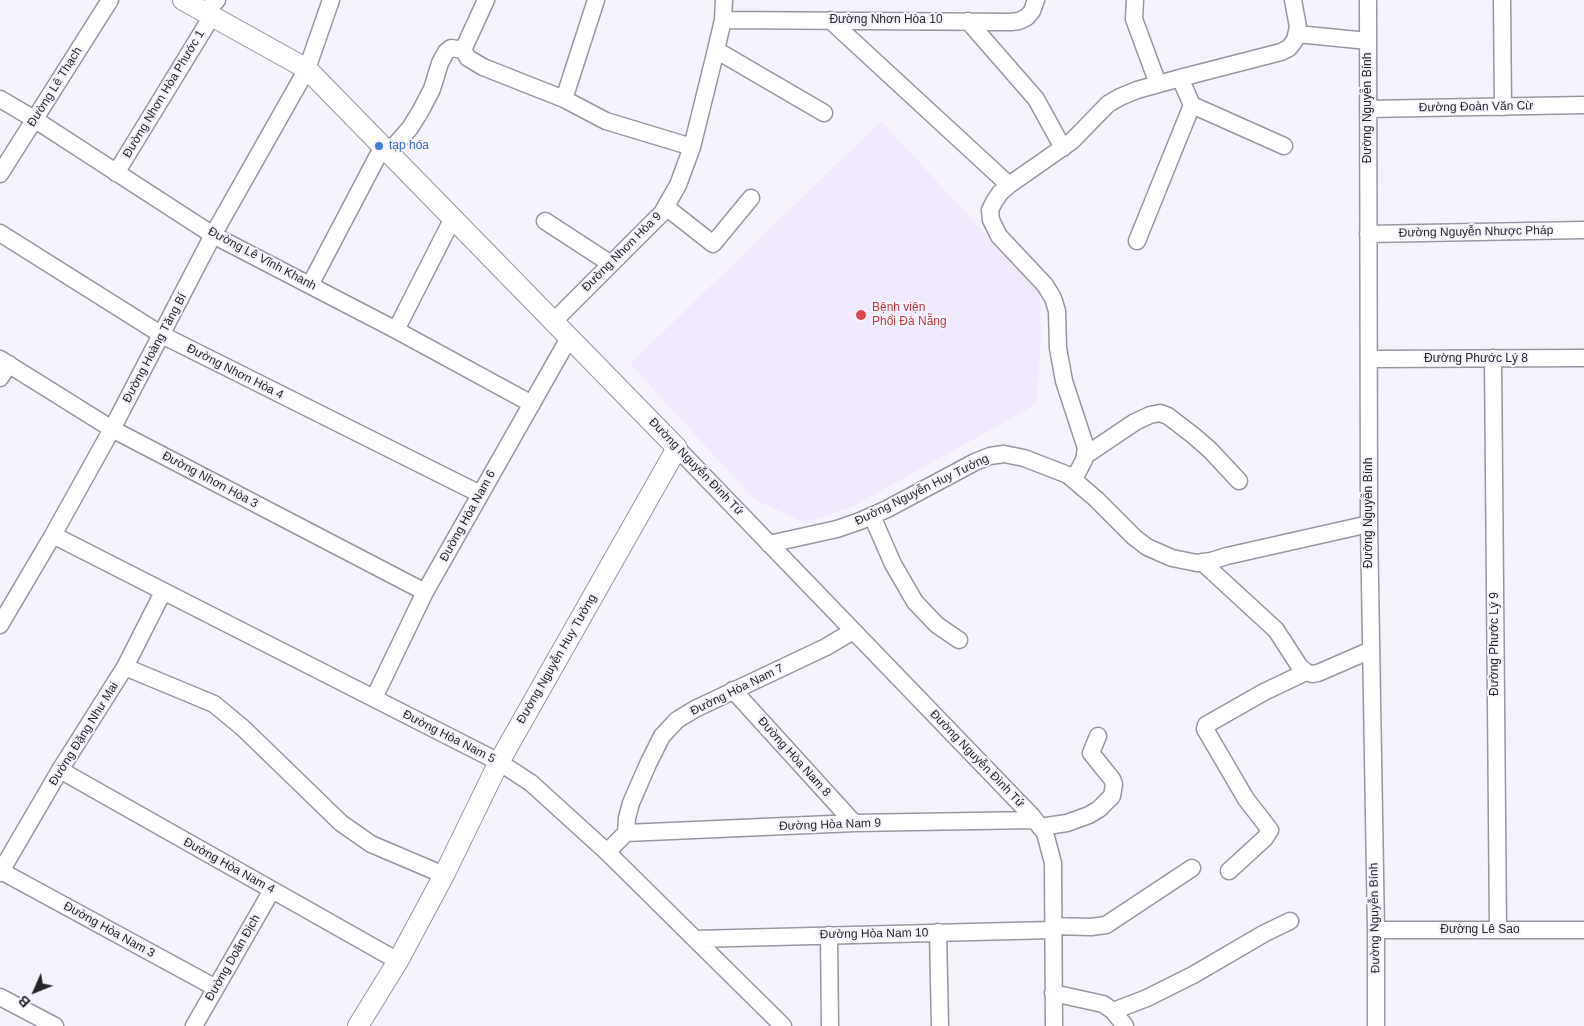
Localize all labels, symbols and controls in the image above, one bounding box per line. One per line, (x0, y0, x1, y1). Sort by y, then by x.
street label: Đường Nhơn Hòa 10 (829, 13, 943, 27)
street label: Đường Nhơn Hòa Phước 1 (120, 28, 208, 160)
street label: Đường Lê Thạch (25, 44, 85, 130)
street label: Đường Nguyễn Bính (1361, 53, 1375, 163)
street label: Đường Đoàn Văn Cừ (1419, 99, 1533, 115)
place label: tạp hóa (389, 139, 429, 153)
marker: tạp hóa (373, 140, 385, 152)
street label: Đường Nhơn Hòa 9 (579, 209, 665, 295)
street label: Đường Nguyễn Nhược Pháp (1399, 223, 1553, 241)
street label: Đường Lê Vĩnh Khanh (205, 224, 319, 294)
street label: Đường Hoàng Tăng Bí (120, 291, 190, 405)
place label: Bệnh viện Phổi Đà Nẵng (872, 301, 947, 329)
marker: Bệnh viện Phổi Đà Nẵng (854, 308, 868, 322)
street label: Đường Nhơn Hòa 4 (184, 341, 286, 403)
street label: Đường Phước Lý 8 (1424, 352, 1528, 366)
street label: Đường Nguyễn Đình Tứ (646, 415, 746, 519)
street label: Đường Nhơn Hòa 3 (160, 449, 260, 511)
street label: Đường Nguyễn Huy Tưởng (853, 451, 991, 529)
street label: Đường Nguyễn Bính (1362, 458, 1376, 568)
street label: Đường Hòa Nam 6 (437, 468, 499, 564)
street label: Đường Nguyễn Huy Tưởng (514, 592, 600, 726)
street label: Đường Phước Lý 9 (1488, 592, 1502, 696)
street label: Đường Hòa Nam 7 (688, 661, 786, 719)
street label: Đường Đặng Như Mai (46, 680, 122, 788)
street label: Đường Hòa Nam 5 (400, 707, 498, 767)
street label: Đường Nguyễn Đình Tứ (927, 707, 1027, 811)
street label: Đường Hòa Nam 8 (755, 714, 833, 800)
street label: Đường Hòa Nam 9 (779, 816, 881, 834)
street label: Đường Hòa Nam 4 (181, 835, 277, 897)
street label: Đường Nguyễn Bính (1367, 863, 1383, 973)
street label: Đường Hòa Nam 3 (61, 899, 157, 961)
street label: Đường Doãn Địch (202, 912, 264, 1004)
street label: Đường Lê Sao (1440, 923, 1520, 937)
street label: Đường Hòa Nam 10 (820, 926, 928, 942)
north arrow (10, 966, 60, 1016)
text: B (15, 992, 33, 1011)

